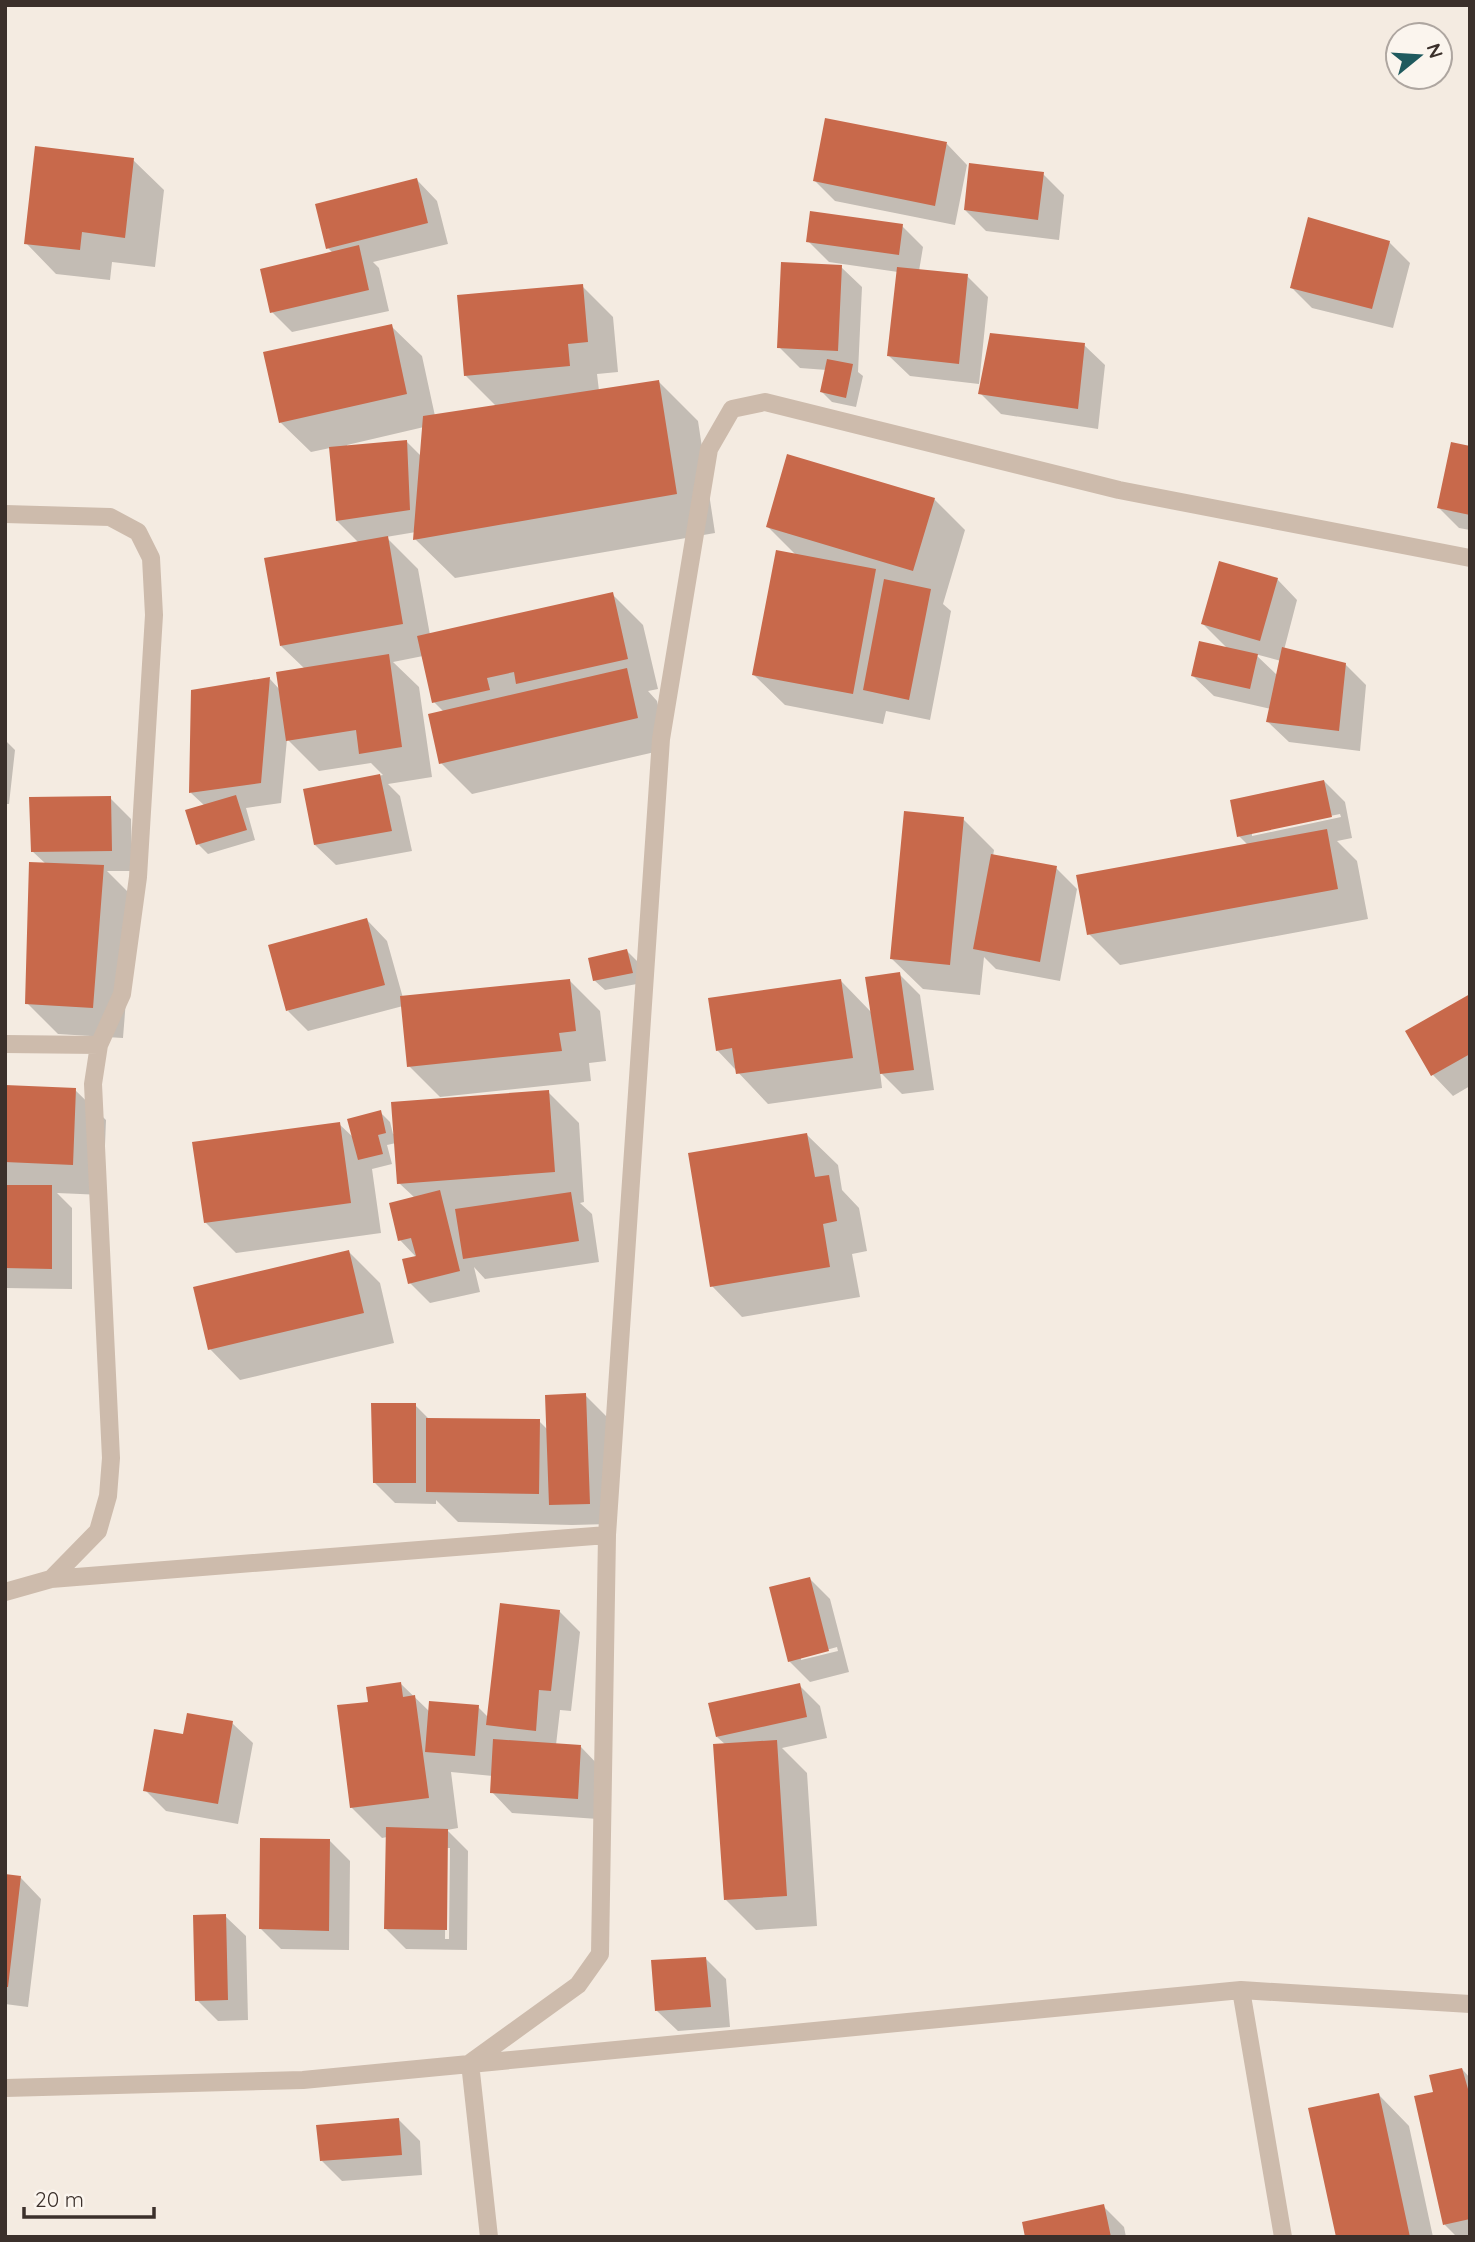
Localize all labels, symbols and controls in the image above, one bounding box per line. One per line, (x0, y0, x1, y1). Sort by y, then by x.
north arrow (1384, 21, 1454, 91)
text: N (1422, 40, 1449, 61)
scale bar (24, 2176, 154, 2220)
text: 20 m (35, 2186, 84, 2212)

